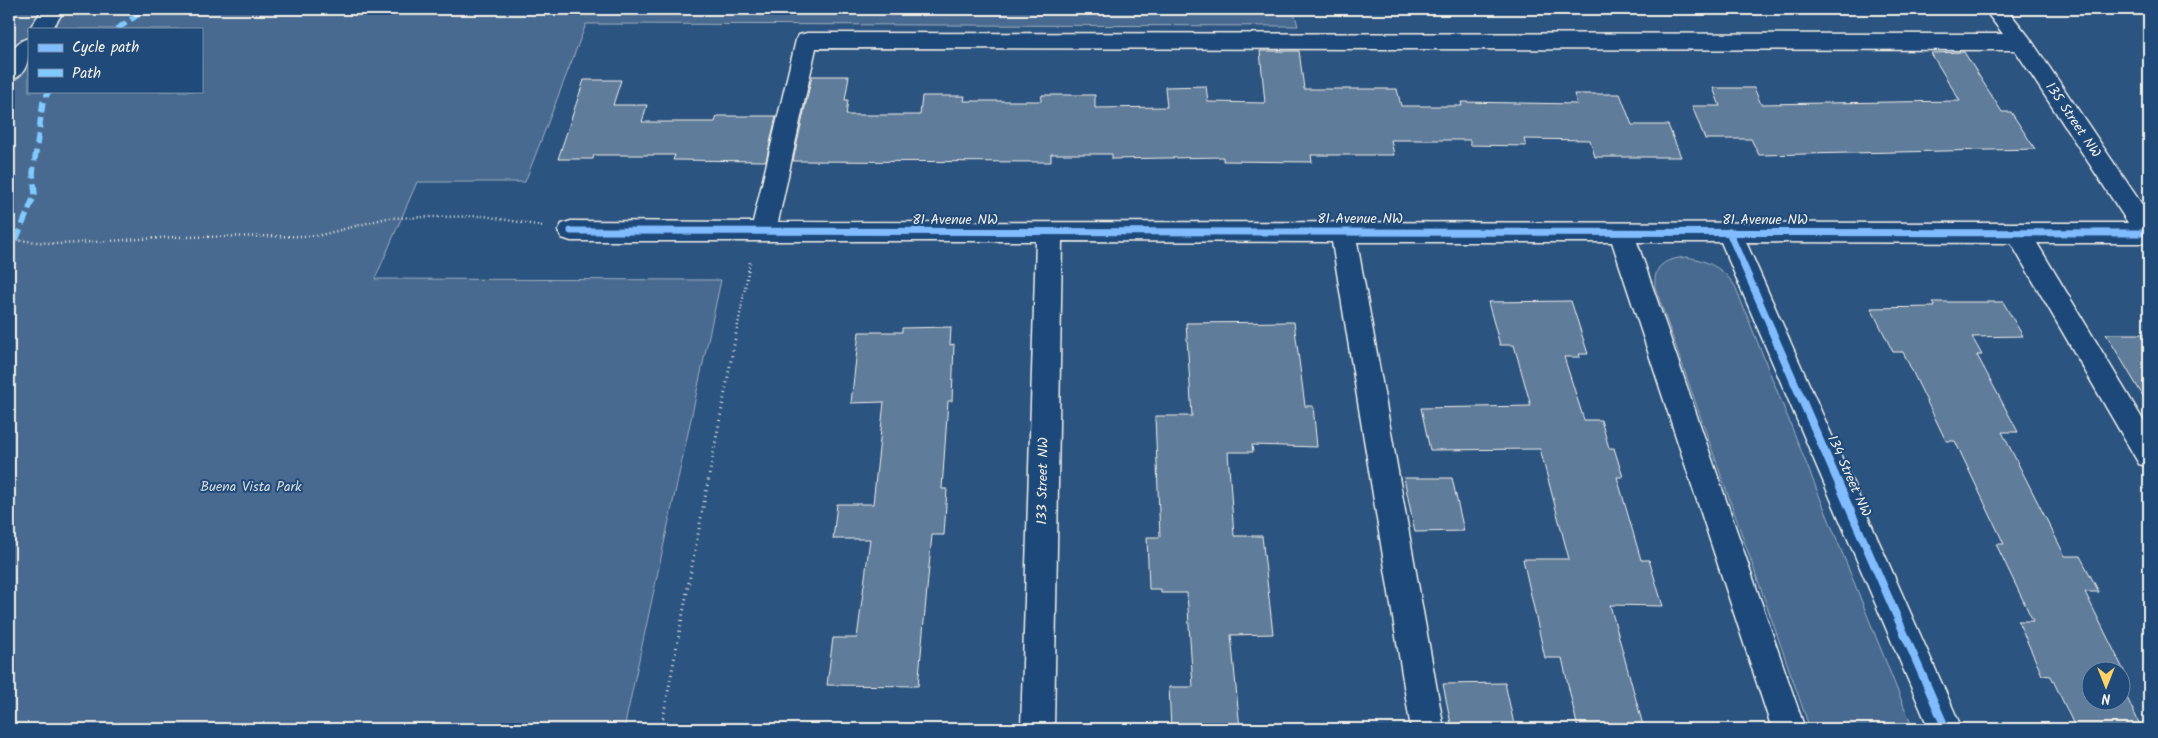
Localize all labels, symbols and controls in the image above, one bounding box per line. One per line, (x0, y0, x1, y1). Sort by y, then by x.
legend (28, 28, 202, 92)
text: Cycle path (72, 36, 139, 60)
text: Path (72, 62, 101, 86)
street label: 135 Street NW (2040, 78, 2106, 162)
street label: 81 Avenue NW (1317, 208, 1403, 230)
street label: 81 Avenue NW (912, 209, 998, 231)
street label: 81 Avenue NW (1722, 209, 1808, 231)
street label: 134 Street NW (1821, 432, 1877, 520)
street label: 133 Street NW (1031, 437, 1055, 525)
park label: Buena Vista Park (200, 476, 302, 498)
north arrow (2080, 660, 2130, 710)
text: N (2101, 687, 2110, 709)

